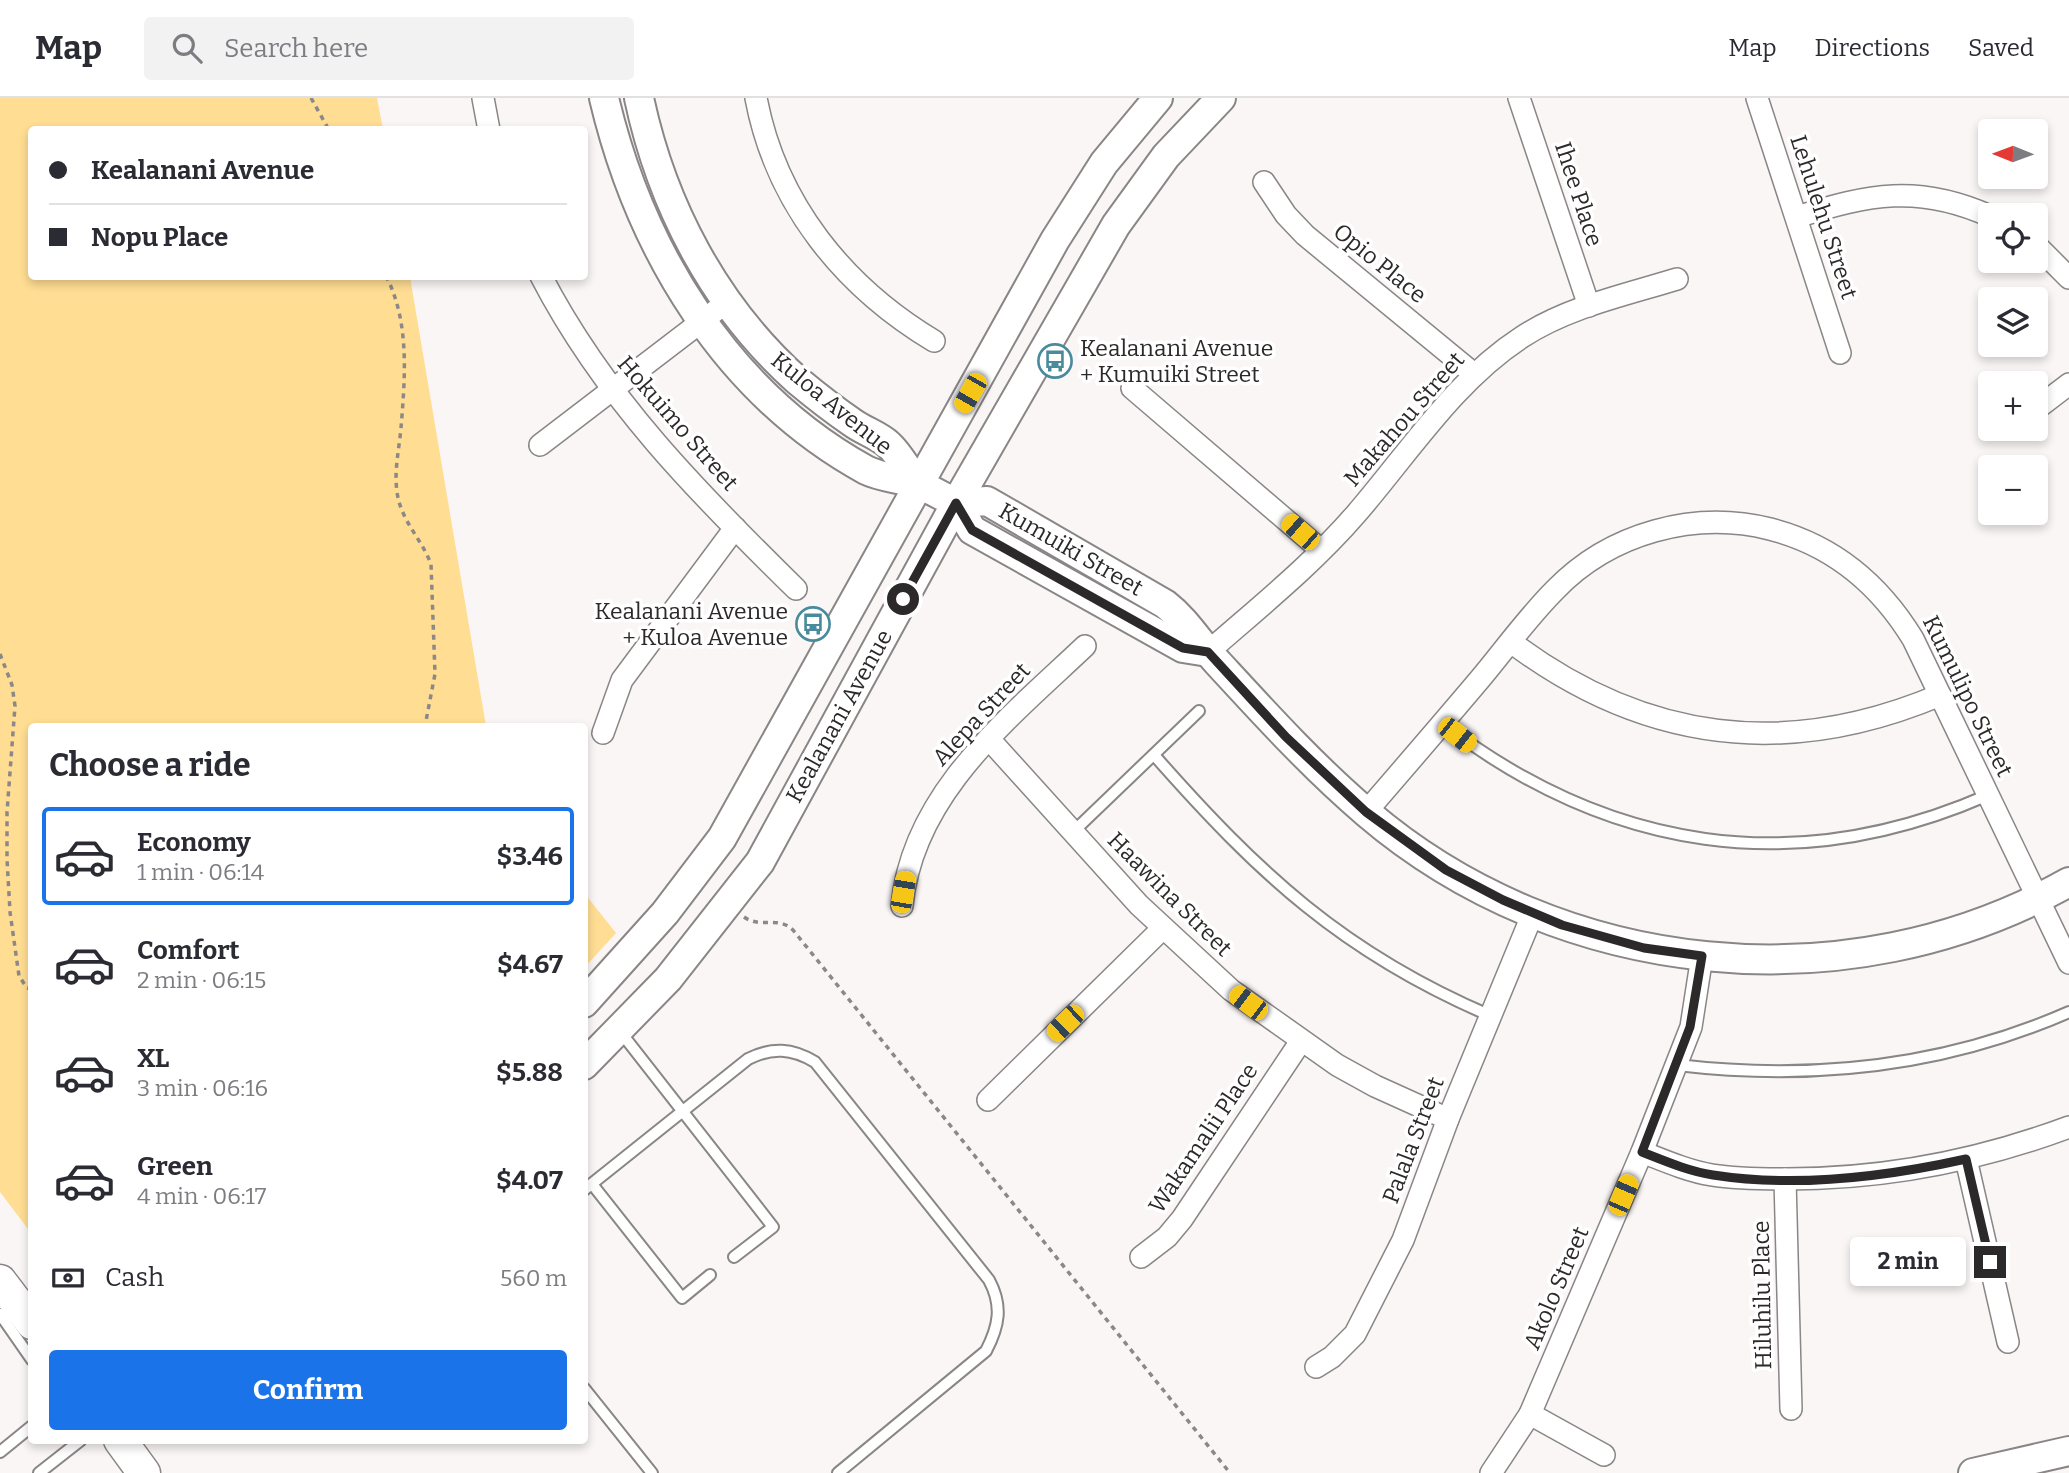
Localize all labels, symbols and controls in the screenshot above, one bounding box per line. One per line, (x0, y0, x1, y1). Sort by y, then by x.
search box (144, 17, 634, 80)
text: Map (35, 28, 102, 68)
icon: search (168, 29, 206, 67)
text: Search here (224, 33, 368, 64)
text: Map (1728, 34, 1777, 62)
text: Directions (1815, 34, 1930, 62)
text: Saved (1968, 34, 2034, 62)
north arrow (1978, 119, 2048, 189)
map controls (1978, 119, 2048, 525)
street label: Lehulehu Street (1784, 131, 1864, 303)
street label: Ihee Place (1549, 138, 1609, 250)
text: Kealanani Avenue (91, 155, 314, 186)
button: locate (1978, 203, 2048, 273)
street label: Opio Place (1328, 217, 1432, 309)
text: Nopu Place (91, 222, 228, 253)
button: layers (1978, 287, 2048, 357)
place label: Kealanani Avenue + Kumuiki Street (1080, 334, 1273, 388)
bus stop icon: Kealanani Avenue + Kumuiki Street (1036, 342, 1074, 380)
street label: Kuloa Avenue (766, 346, 898, 460)
street label: Makahou Street (1338, 346, 1470, 492)
street label: Hokuimo Street (612, 350, 744, 496)
car (951, 370, 990, 416)
button: + (1978, 371, 2048, 441)
button: − (1978, 455, 2048, 525)
street label: Kumuiki Street (994, 496, 1148, 602)
car (1278, 510, 1323, 554)
route start (887, 583, 919, 615)
place label: Kealanani Avenue + Kuloa Avenue (595, 597, 788, 651)
bus stop icon: Kealanani Avenue + Kuloa Avenue (794, 605, 832, 643)
street label: Kumulipo Street (1917, 611, 2019, 781)
street label: Kealanani Avenue (780, 625, 898, 807)
street label: Alepa Street (926, 657, 1036, 771)
car (1434, 714, 1481, 756)
text: Choose a ride (49, 746, 250, 784)
icon: car (53, 825, 116, 888)
street label: Haawina Street (1102, 826, 1238, 962)
text: Economy (137, 827, 251, 858)
text: $3.46 (497, 841, 563, 872)
text: 1 min · 06:14 (137, 858, 264, 886)
car (890, 869, 917, 915)
icon: car (53, 933, 116, 996)
text: Comfort (137, 935, 240, 966)
text: $4.67 (497, 949, 563, 980)
text: 2 min · 06:15 (137, 966, 266, 994)
car (1225, 982, 1272, 1024)
car (1043, 1001, 1088, 1045)
icon: car (53, 1041, 116, 1104)
text: XL (137, 1043, 169, 1074)
text: $5.88 (496, 1057, 563, 1088)
street label: Wakamalii Place (1142, 1058, 1264, 1218)
street label: Palala Street (1376, 1073, 1450, 1207)
text: 3 min · 06:16 (137, 1074, 268, 1102)
icon: car (53, 1149, 116, 1212)
text: Green (137, 1151, 213, 1182)
text: $4.07 (496, 1165, 563, 1196)
car (1606, 1172, 1641, 1218)
text: 4 min · 06:17 (137, 1182, 266, 1210)
street label: Hiluhilu Place (1747, 1220, 1777, 1370)
street label: Akolo Street (1518, 1222, 1594, 1354)
callout: 2 min (1850, 1238, 1966, 1286)
route end (1974, 1246, 2006, 1278)
text: 2 min (1877, 1247, 1939, 1275)
icon: cash (49, 1259, 87, 1297)
text: Cash (105, 1262, 164, 1293)
text: 560 m (500, 1264, 567, 1292)
button: Confirm (49, 1350, 567, 1430)

